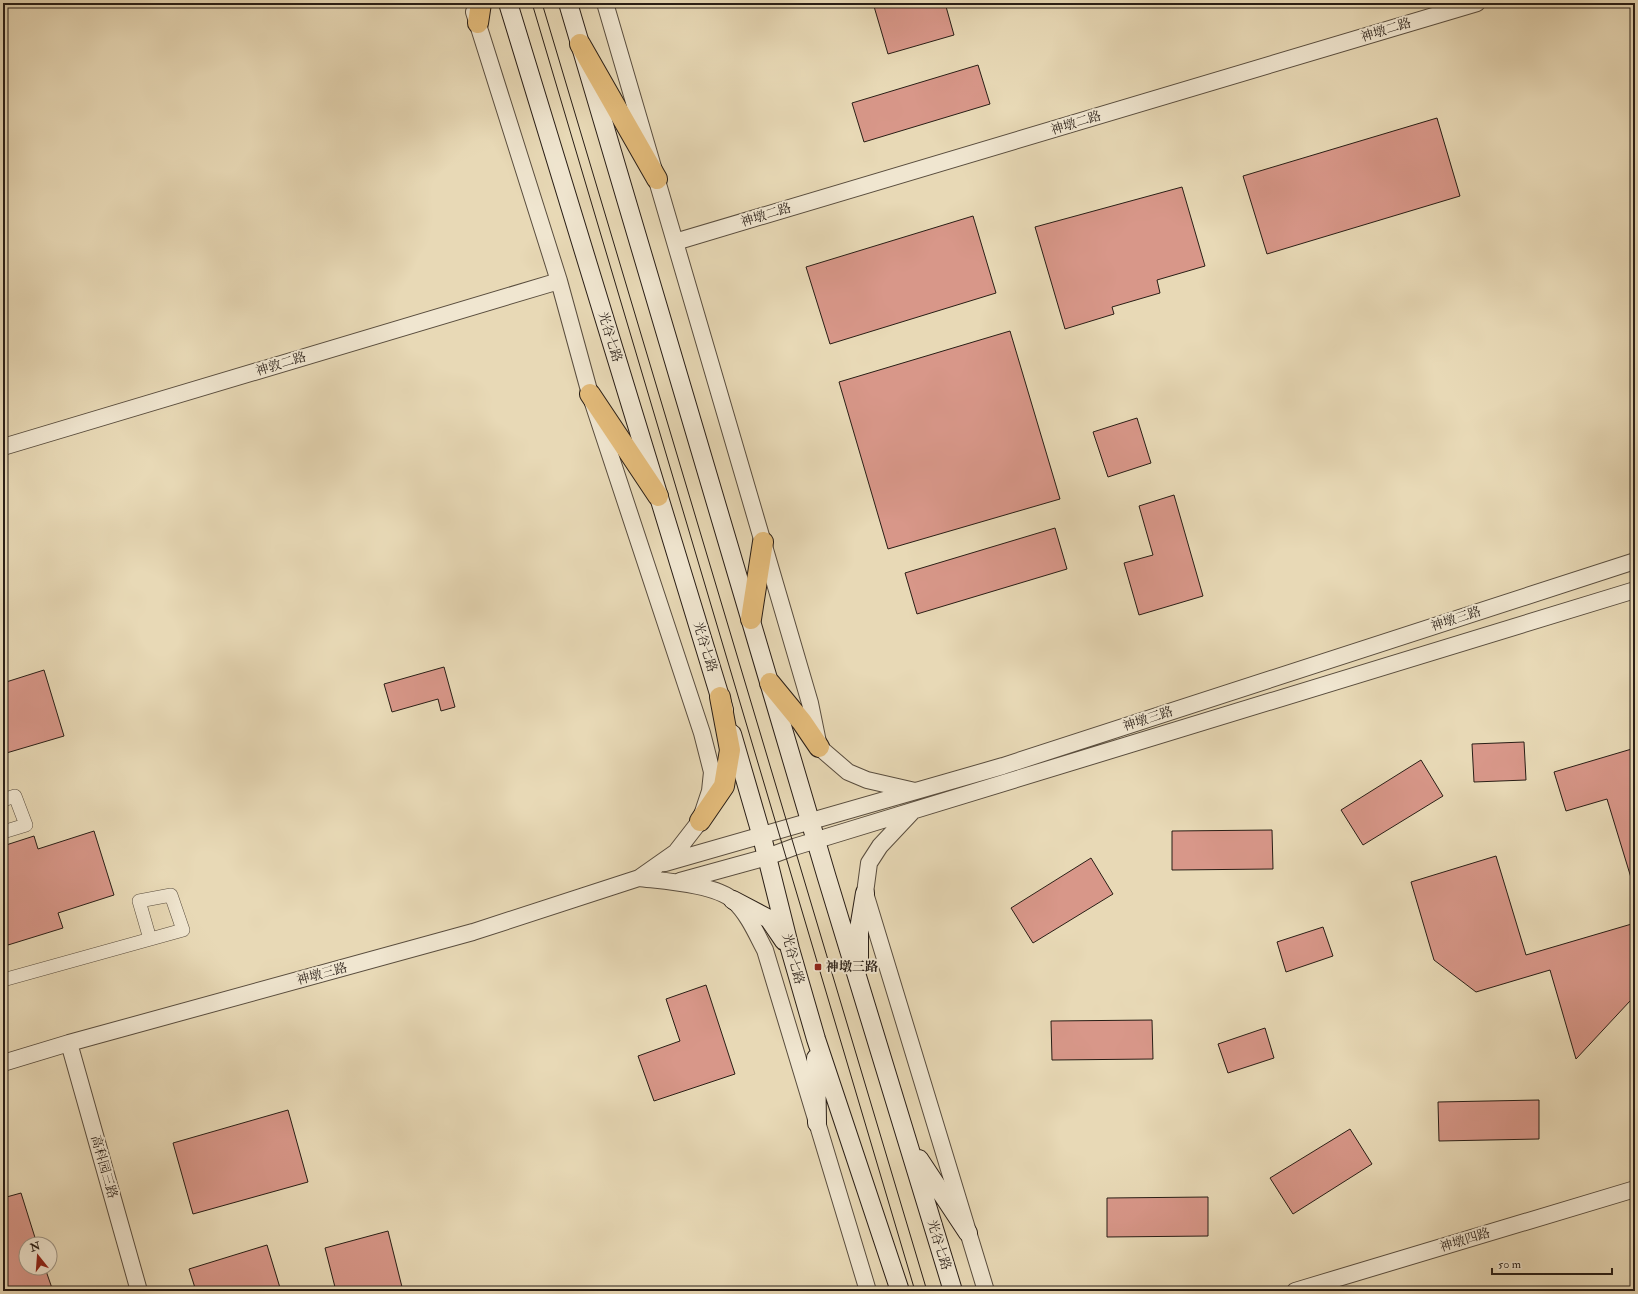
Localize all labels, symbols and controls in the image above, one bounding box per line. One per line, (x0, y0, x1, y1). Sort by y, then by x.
street label: 神墩二路 (1359, 15, 1413, 45)
street label: 神墩二路 (1049, 108, 1103, 138)
street label: 神墩二路 (739, 200, 793, 230)
street label: 光谷七路 (595, 310, 625, 364)
street label: 神敦二路 (254, 349, 308, 379)
street label: 神墩三路 (1429, 603, 1483, 635)
street label: 光谷七路 (690, 620, 720, 674)
street label: 神墩三路 (1121, 703, 1175, 735)
street label: 光谷七路 (779, 932, 807, 986)
place label: 神墩三路 (826, 959, 878, 975)
street label: 神墩三路 (295, 960, 349, 988)
marker: 神墩三路 (813, 962, 823, 972)
street label: 高科园三路 (87, 1134, 121, 1200)
street label: 光谷七路 (924, 1218, 954, 1272)
street label: 神墩四路 (1438, 1225, 1492, 1255)
north arrow (18, 1236, 58, 1276)
text: N (28, 1239, 43, 1255)
scale bar (1492, 1250, 1612, 1276)
text: 50 m (1498, 1257, 1522, 1272)

